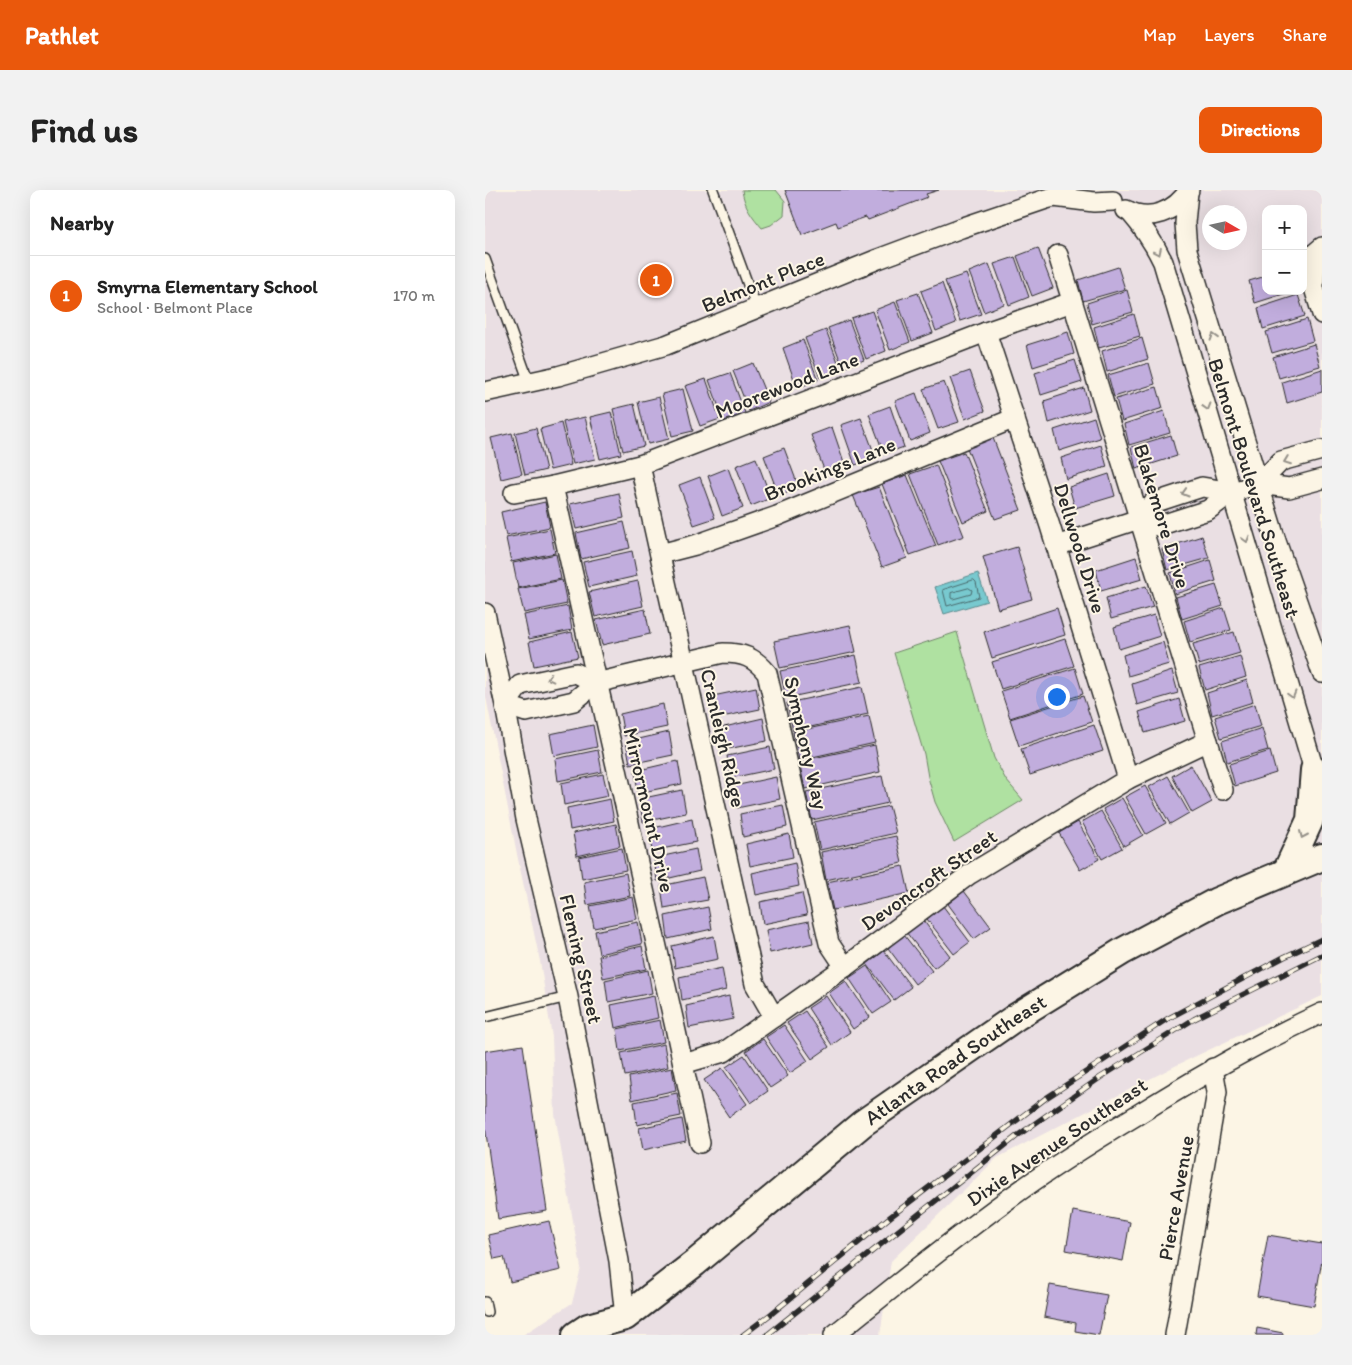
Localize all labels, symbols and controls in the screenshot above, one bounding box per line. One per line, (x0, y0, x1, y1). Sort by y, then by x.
text: Pathlet (25, 21, 99, 50)
text: Map (1143, 24, 1176, 46)
text: Layers (1204, 24, 1254, 46)
text: Share (1282, 24, 1327, 46)
button: Directions (1199, 107, 1322, 153)
text: Find us (30, 109, 138, 151)
north arrow (1202, 205, 1247, 250)
map controls (1262, 205, 1307, 295)
button: + (1262, 205, 1307, 250)
text: Nearby (50, 210, 114, 235)
street label: Belmont Place (698, 246, 828, 318)
one-way arrow (1152, 247, 1163, 256)
button: − (1262, 250, 1307, 295)
pin: 1 (640, 261, 672, 299)
text: Smyrna Elementary School (97, 275, 318, 298)
text: 1 (62, 286, 70, 305)
text: 170 m (393, 286, 435, 305)
text: School · Belmont Place (97, 298, 253, 317)
one-way arrow (1209, 333, 1219, 342)
street label: Moorewood Lane (712, 346, 862, 423)
street label: Belmont Boulevard Southeast (1203, 355, 1306, 621)
one-way arrow (1201, 402, 1211, 410)
street label: Brookings Lane (760, 431, 899, 506)
street label: Blakemore Drive (1129, 441, 1196, 591)
one-way arrow (1283, 455, 1292, 465)
street label: Dellwood Drive (1049, 480, 1112, 616)
one-way arrow (1181, 487, 1189, 497)
one-way arrow (1241, 534, 1251, 543)
street label: Cranleigh Ridge (695, 666, 752, 810)
one-way arrow (546, 672, 555, 683)
street label: Symphony Way (779, 674, 834, 812)
your location (1044, 684, 1070, 710)
one-way arrow (1287, 690, 1297, 698)
street label: Mirrormount Drive (618, 725, 681, 895)
street label: Devoncroft Street (856, 823, 1002, 936)
one-way arrow (1299, 830, 1309, 839)
street label: Fleming Street (554, 892, 609, 1026)
street label: Atlanta Road Southeast (860, 988, 1051, 1130)
street label: Dixie Avenue Southeast (962, 1072, 1152, 1211)
street label: Pierce Avenue (1152, 1133, 1199, 1262)

